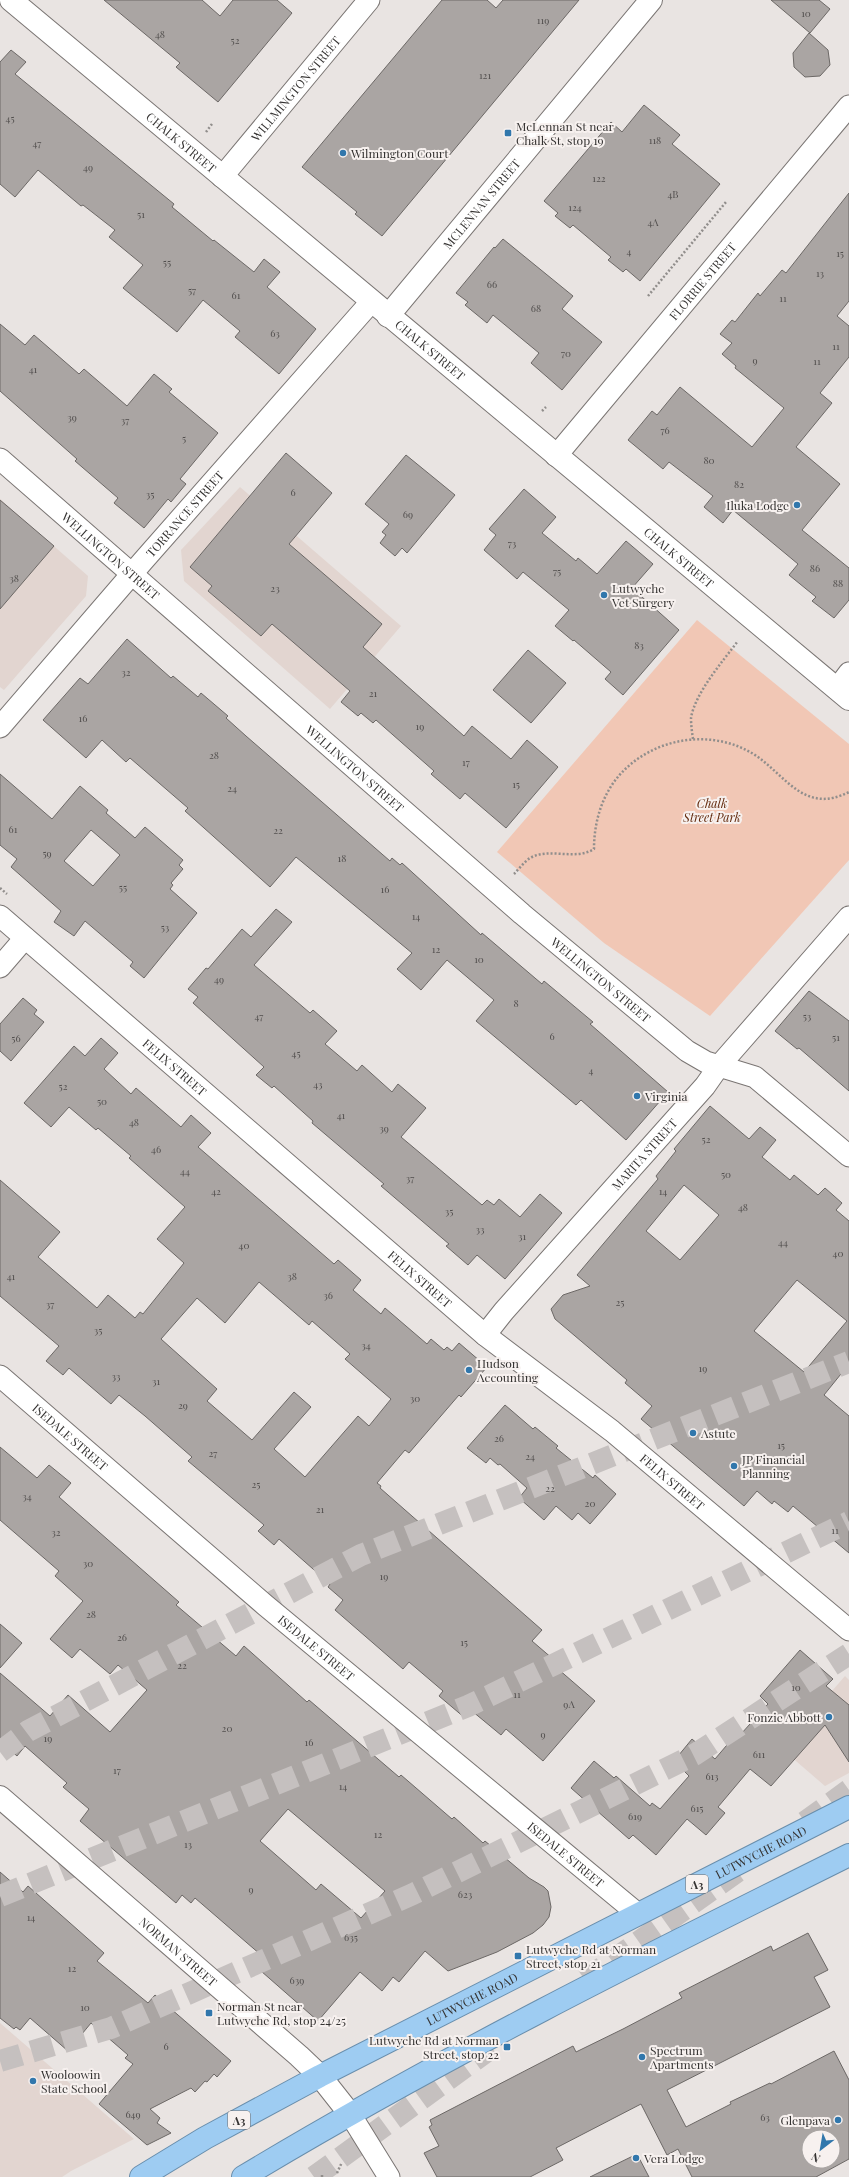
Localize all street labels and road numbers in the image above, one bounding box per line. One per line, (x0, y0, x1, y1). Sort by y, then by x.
street label: WILLMINGTON STREET (247, 32, 344, 145)
street label: CHALK STREET (143, 108, 220, 176)
street label: MCLENNAN STREET (439, 155, 524, 252)
street label: FLORRIE STREET (665, 239, 740, 323)
street label: CHALK STREET (392, 316, 469, 384)
street label: TORRANCE STREET (142, 467, 227, 560)
street label: WELLINGTON STREET (58, 508, 164, 603)
street label: CHALK STREET (641, 523, 718, 591)
street label: WELLINGTON STREET (302, 721, 408, 816)
street label: WELLINGTON STREET (547, 933, 654, 1026)
street label: FELIX STREET (139, 1035, 211, 1099)
street label: MARITA STREET (608, 1114, 681, 1193)
street label: FELIX STREET (385, 1247, 456, 1311)
street label: ISEDALE STREET (29, 1400, 112, 1474)
street label: FELIX STREET (637, 1450, 708, 1514)
street label: ISEDALE STREET (275, 1611, 358, 1684)
street label: ISEDALE STREET (524, 1818, 608, 1891)
street label: LUTWYCHE ROAD (712, 1822, 809, 1882)
road number: A3 (686, 1875, 708, 1893)
street label: NORMAN STREET (136, 1913, 221, 1990)
street label: LUTWYCHE ROAD (423, 1969, 521, 2029)
road number: A3 (228, 2111, 250, 2129)

